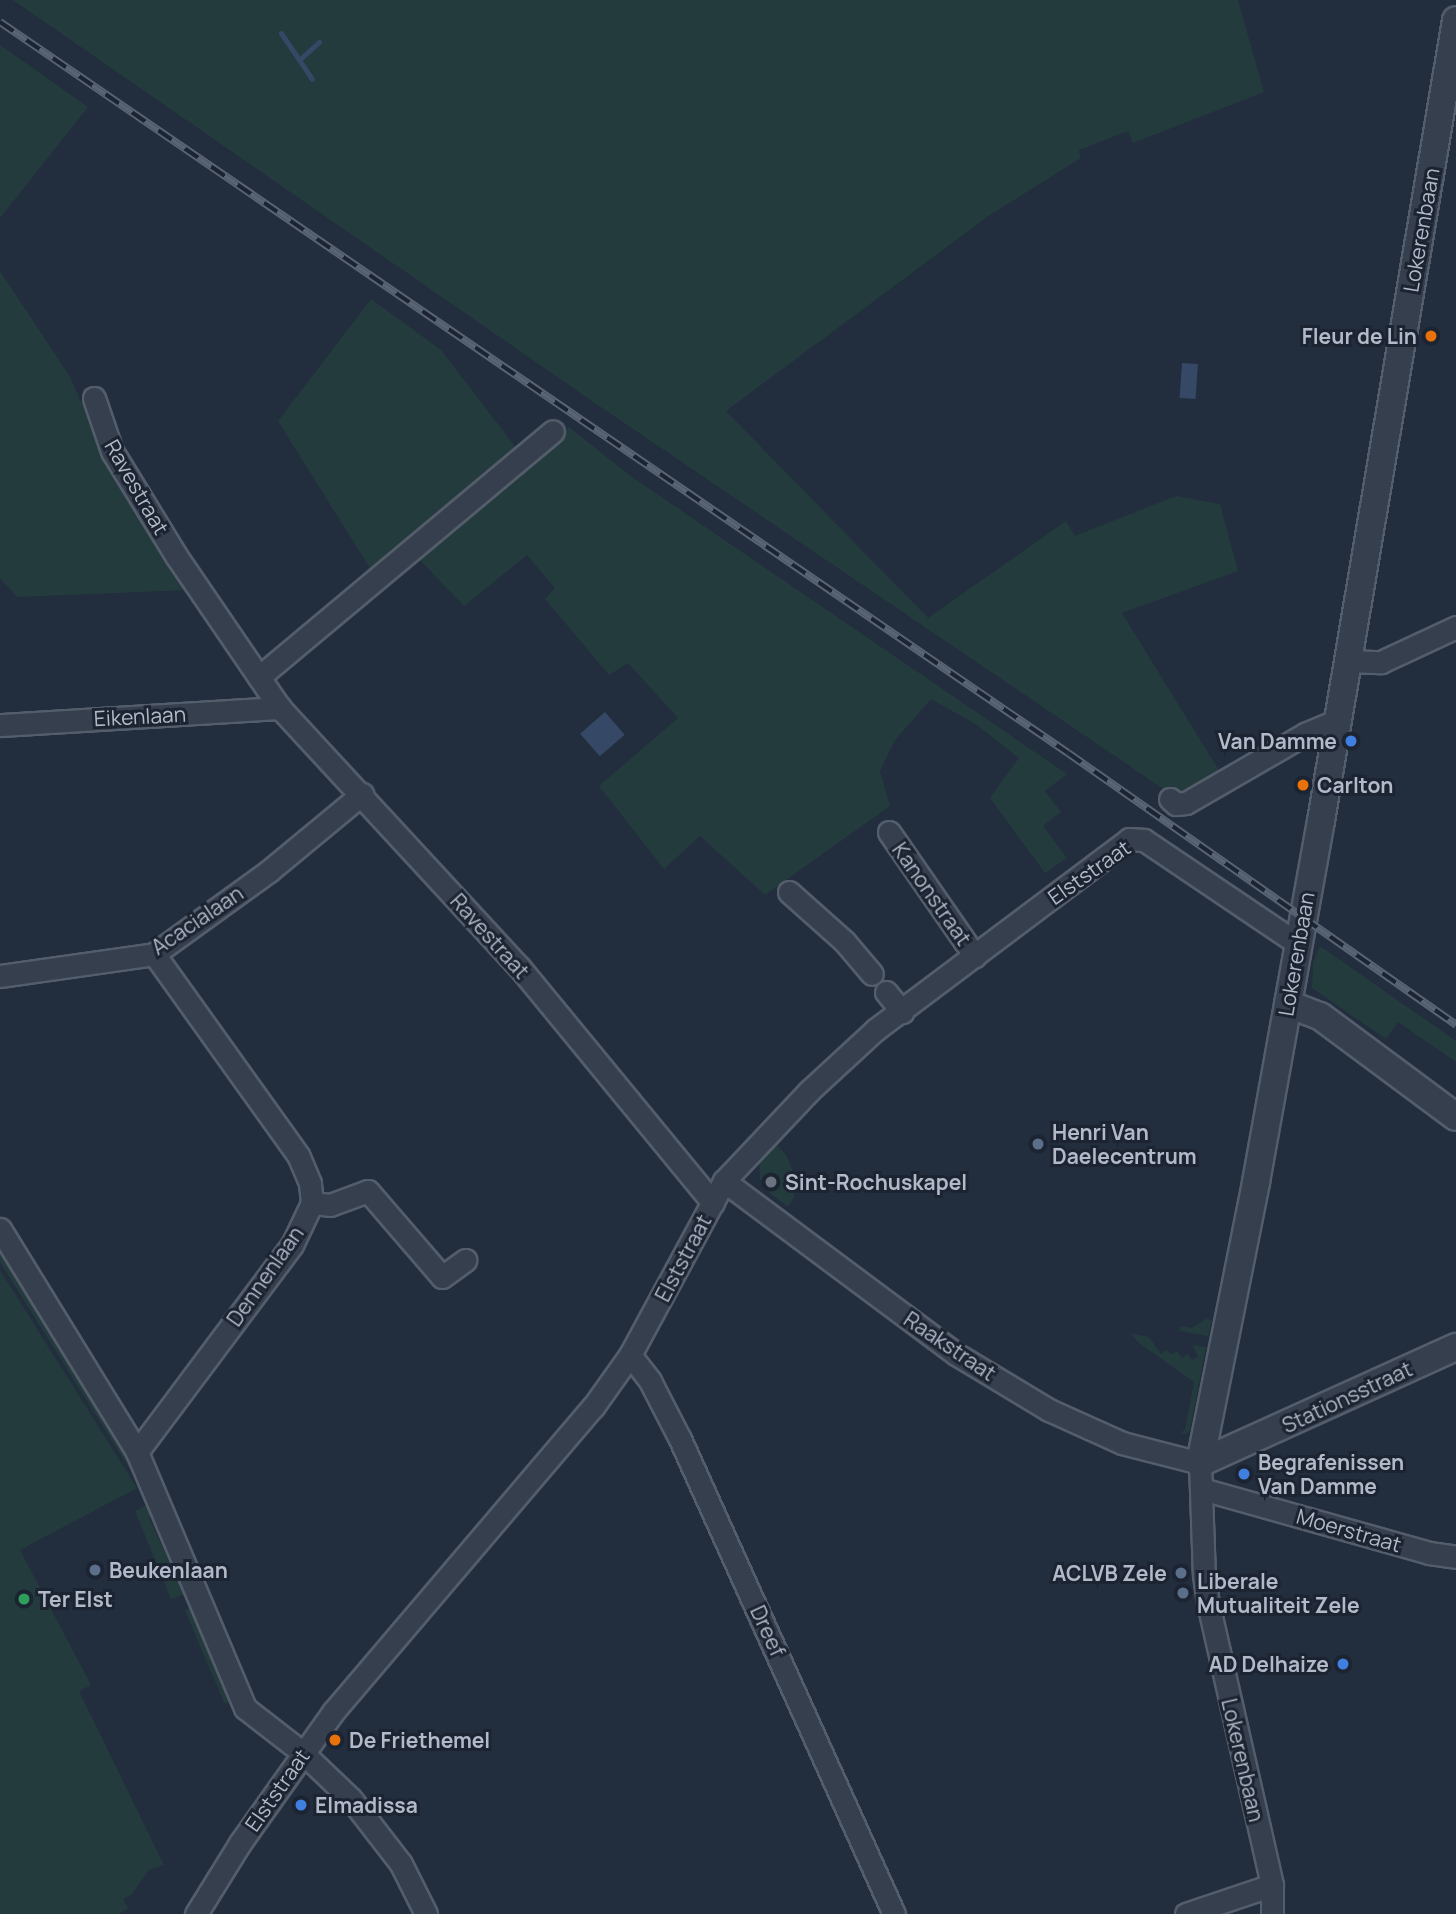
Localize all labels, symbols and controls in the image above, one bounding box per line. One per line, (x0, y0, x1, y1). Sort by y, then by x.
street label: Lokerenbaan (1398, 166, 1444, 294)
place label: Fleur de Lin (1302, 323, 1417, 349)
marker: Fleur de Lin (1423, 328, 1439, 344)
street label: Ravestraat (100, 435, 174, 539)
street label: Eikenlaan (93, 701, 187, 731)
place label: Van Damme (1218, 728, 1337, 754)
marker: Van Damme (1343, 733, 1359, 749)
place label: Carlton (1317, 772, 1394, 798)
marker: Carlton (1295, 777, 1311, 793)
street label: Elststraat (1043, 835, 1135, 909)
street label: Kanonstraat (887, 838, 977, 950)
street label: Acacialaan (146, 880, 248, 960)
street label: Ravestraat (445, 888, 535, 984)
street label: Lokerenbaan (1273, 890, 1319, 1018)
place label: Henri Van Daelecentrum (1052, 1119, 1197, 1169)
marker: Henri Van Daelecentrum (1030, 1136, 1046, 1152)
place label: Sint-Rochuskapel (785, 1169, 967, 1195)
marker: Sint-Rochuskapel (763, 1174, 779, 1190)
street label: Elststraat (650, 1210, 716, 1306)
street label: Dennenlaan (221, 1221, 309, 1331)
street label: Raakstraat (899, 1306, 1001, 1386)
street label: Stationsstraat (1278, 1356, 1416, 1438)
place label: Begrafenissen Van Damme (1258, 1449, 1404, 1499)
marker: Begrafenissen Van Damme (1236, 1466, 1252, 1482)
street label: Moerstraat (1294, 1503, 1404, 1557)
place label: Beukenlaan (109, 1557, 228, 1583)
place label: ACLVB Zele (1052, 1560, 1167, 1586)
marker: Beukenlaan (87, 1562, 103, 1578)
marker: ACLVB Zele (1173, 1565, 1189, 1581)
place label: Liberale Mutualiteit Zele (1197, 1568, 1360, 1618)
marker: Liberale Mutualiteit Zele (1175, 1585, 1191, 1601)
place label: Ter Elst (38, 1586, 113, 1612)
marker: Ter Elst (16, 1591, 32, 1607)
street label: Dreef (745, 1601, 791, 1661)
place label: AD Delhaize (1209, 1651, 1329, 1677)
marker: AD Delhaize (1335, 1656, 1351, 1672)
street label: Lokerenbaan (1217, 1696, 1269, 1824)
place label: De Friethemel (349, 1727, 490, 1753)
marker: De Friethemel (327, 1732, 343, 1748)
street label: Elststraat (240, 1744, 314, 1836)
place label: Elmadissa (315, 1792, 418, 1818)
marker: Elmadissa (293, 1797, 309, 1813)

